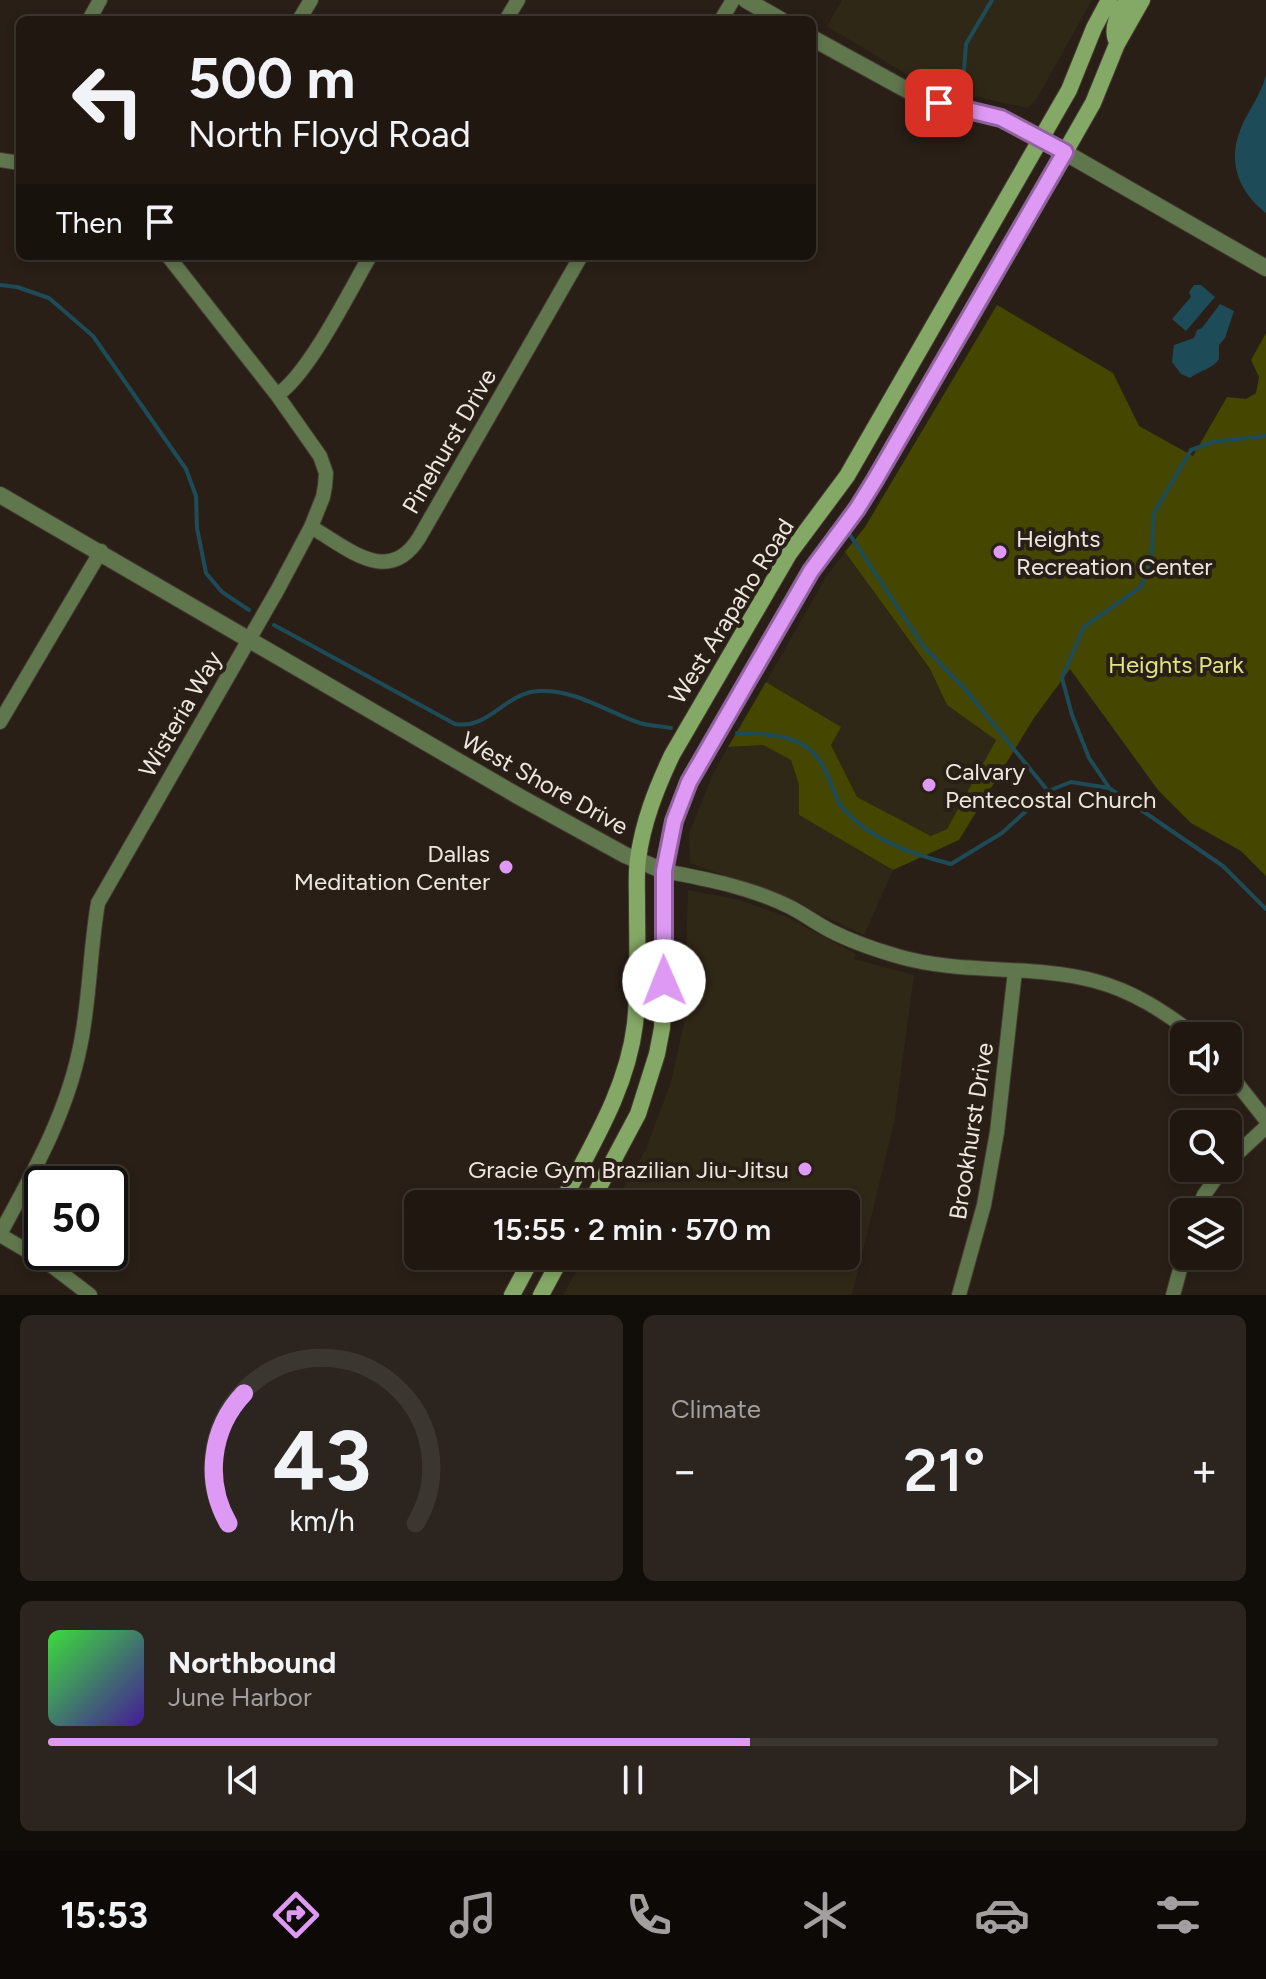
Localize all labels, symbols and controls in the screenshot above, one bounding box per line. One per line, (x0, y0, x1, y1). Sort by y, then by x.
text: 500 m (188, 45, 355, 112)
icon: left (56, 48, 160, 152)
pin (905, 69, 973, 137)
icon: arrive (917, 81, 961, 125)
text: North Floyd Road (188, 113, 471, 156)
icon: arrive (138, 200, 182, 244)
text: Then (56, 204, 122, 241)
street label: Pinehurst Drive (396, 363, 502, 519)
street label: West Arapaho Road (662, 513, 800, 709)
place label: Heights Recreation Center (1016, 524, 1212, 581)
marker: Heights Recreation Center (991, 543, 1009, 561)
street label: Wisteria Way (132, 646, 228, 782)
park label: Heights Park (1108, 650, 1244, 679)
street label: West Shore Drive (457, 725, 633, 841)
place label: Calvary Pentecostal Church (945, 757, 1156, 814)
marker: Calvary Pentecostal Church (920, 776, 938, 794)
place label: Dallas Meditation Center (294, 839, 490, 896)
marker: Dallas Meditation Center (497, 858, 515, 876)
position arrow (622, 939, 706, 1023)
map controls (1170, 1022, 1242, 1270)
button: sound (1170, 1022, 1242, 1094)
street label: Brookhurst Drive (943, 1040, 999, 1222)
button: search (1170, 1110, 1242, 1182)
place label: Gracie Gym Brazilian Jiu-Jitsu (468, 1155, 789, 1184)
marker: Gracie Gym Brazilian Jiu-Jitsu (796, 1160, 814, 1178)
speed limit sign: 50 (24, 1166, 128, 1270)
button: layers (1170, 1198, 1242, 1270)
text: 15:55 · 2 min · 570 m (493, 1211, 771, 1248)
text: Climate (671, 1393, 761, 1425)
text: 43 (272, 1411, 371, 1511)
text: 21° (904, 1434, 985, 1506)
text: − (671, 1444, 698, 1497)
text: + (1191, 1444, 1218, 1497)
text: km/h (289, 1504, 354, 1538)
text: Northbound (168, 1644, 336, 1681)
text: June Harbor (168, 1681, 312, 1713)
icon: previous (221, 1758, 265, 1802)
icon: pause (611, 1758, 655, 1802)
icon: next (1001, 1758, 1045, 1802)
icon: directions (268, 1887, 324, 1943)
icon: music (445, 1887, 501, 1943)
icon: phone (621, 1887, 677, 1943)
icon: climate (797, 1887, 853, 1943)
icon: car (974, 1887, 1030, 1943)
icon: filters (1150, 1887, 1206, 1943)
text: 15:53 (60, 1894, 148, 1937)

